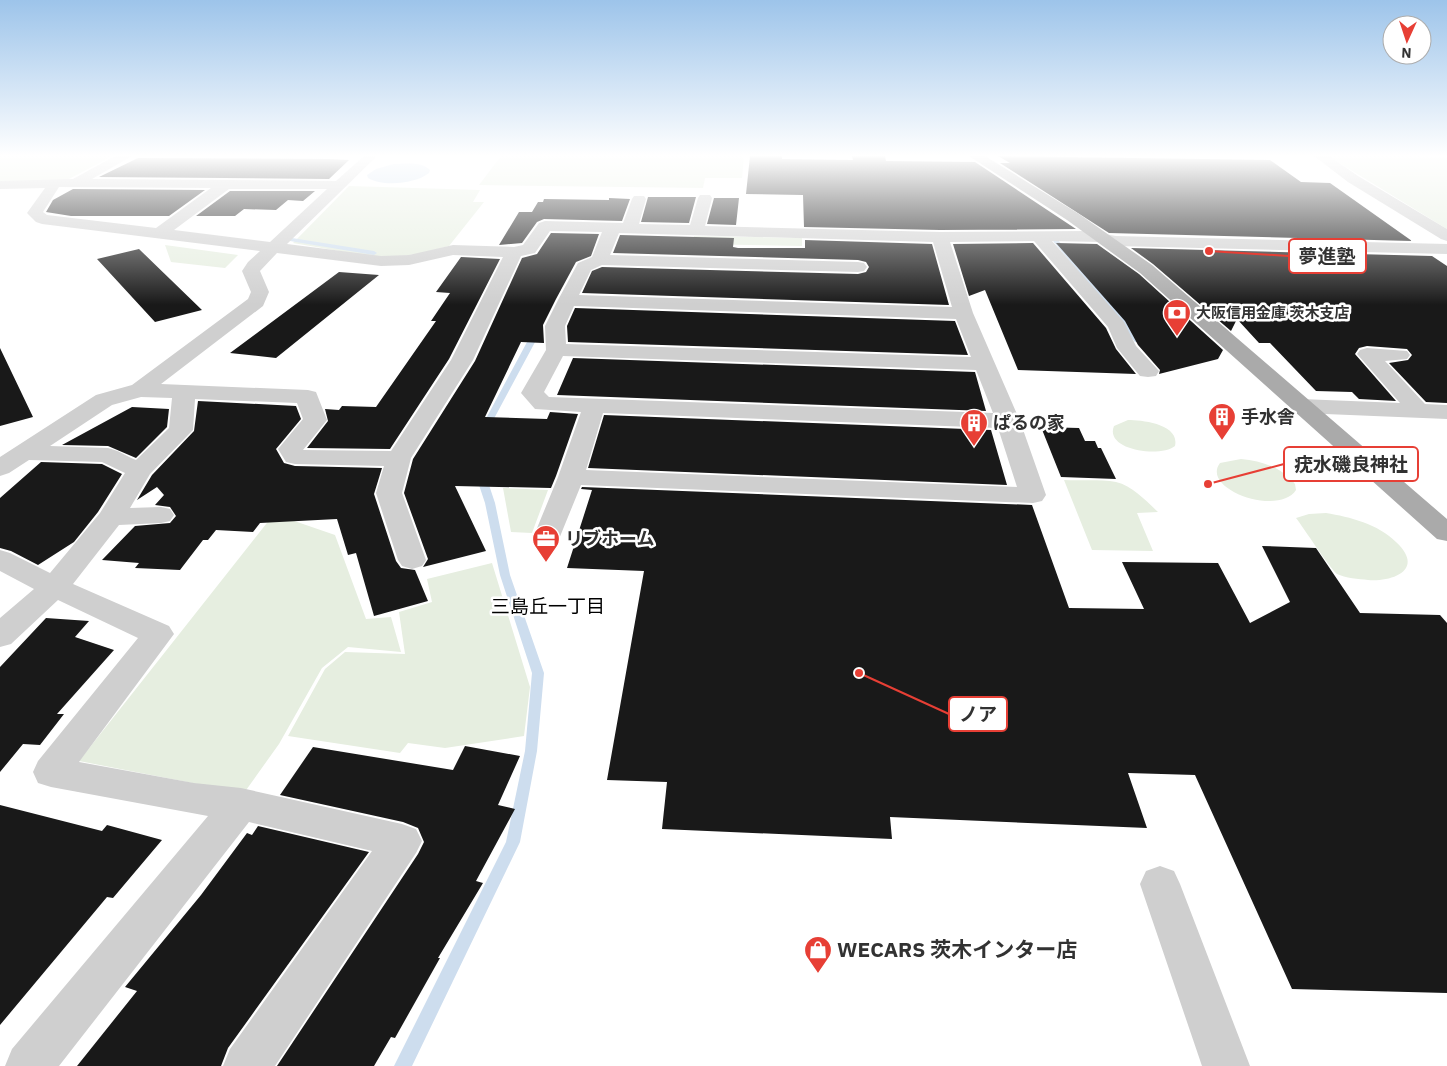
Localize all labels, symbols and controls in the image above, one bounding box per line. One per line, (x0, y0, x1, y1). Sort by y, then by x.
north arrow (1382, 15, 1432, 65)
text: N (1401, 44, 1412, 62)
callout: 夢進塾 (1289, 239, 1366, 273)
text: 夢進塾 (1298, 244, 1356, 268)
bank icon: 大阪信用金庫 茨木支店 (1162, 298, 1192, 337)
place label: 大阪信用金庫 茨木支店 (1196, 303, 1350, 322)
building icon: 手水舎 (1207, 402, 1237, 441)
place label: 手水舎 (1241, 405, 1295, 428)
building icon: ぱるの家 (959, 408, 989, 447)
place label: ぱるの家 (993, 411, 1065, 434)
callout: 疣水磯良神社 (1284, 447, 1418, 481)
text: 疣水磯良神社 (1294, 452, 1408, 476)
office icon: リブホーム (531, 524, 561, 563)
place label: リブホーム (565, 527, 654, 550)
district label: 三島丘一丁目 (491, 594, 605, 618)
callout: ノア (949, 697, 1007, 731)
text: ノア (959, 702, 997, 726)
shop icon: WECARS 茨木インター店 (803, 935, 833, 974)
place label: WECARS 茨木インター店 (837, 935, 1077, 963)

